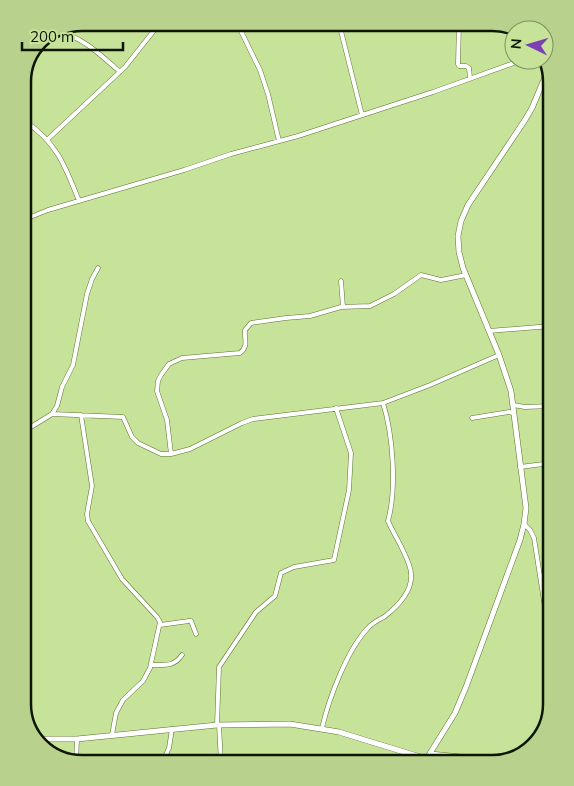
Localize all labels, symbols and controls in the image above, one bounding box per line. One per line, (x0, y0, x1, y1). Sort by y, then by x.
scale bar (22, 20, 124, 52)
north arrow (504, 20, 554, 70)
text: 200 m (30, 27, 74, 46)
text: N (507, 38, 525, 50)

